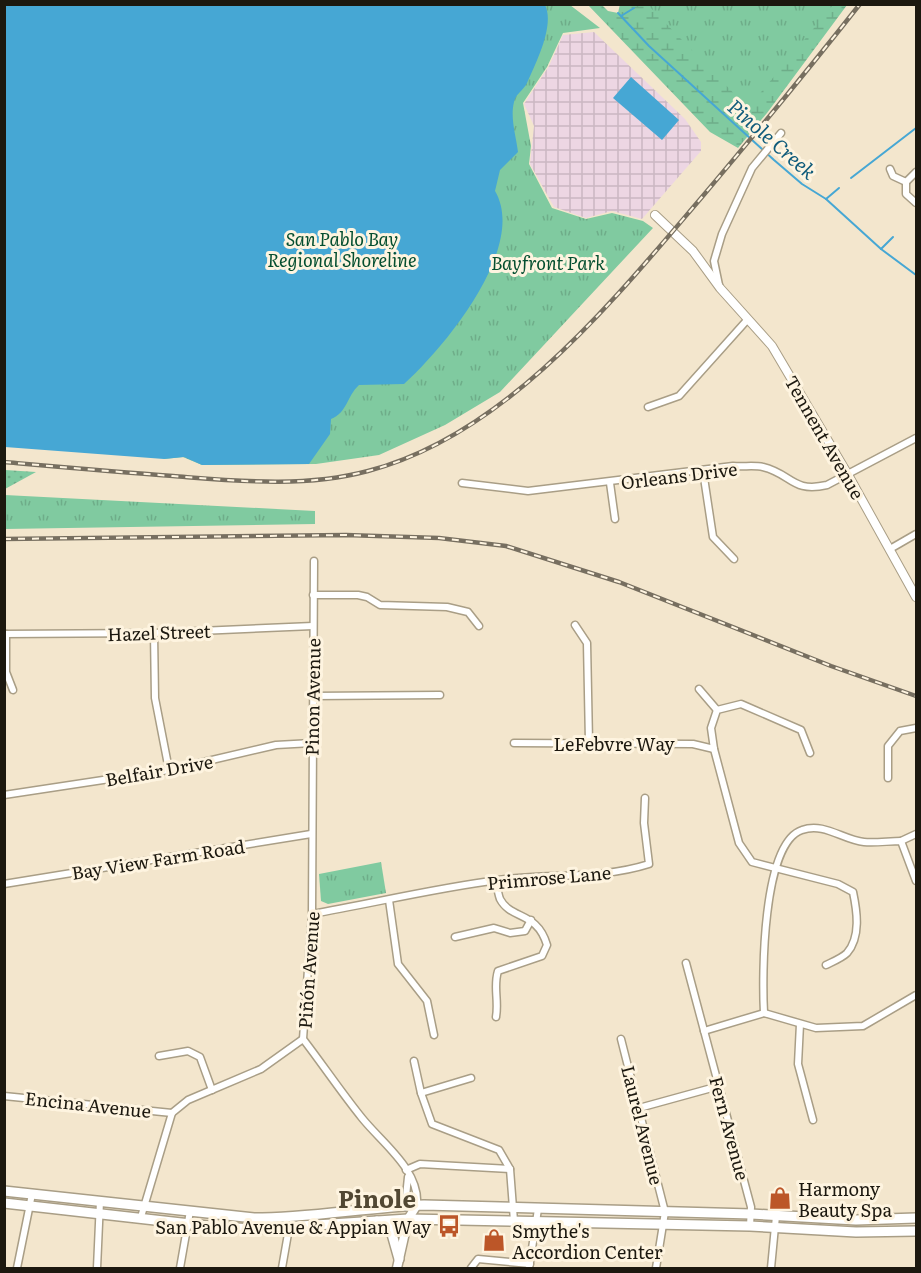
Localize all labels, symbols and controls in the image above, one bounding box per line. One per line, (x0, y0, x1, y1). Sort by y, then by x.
water label: Pinole Creek (722, 91, 824, 185)
park label: San Pablo Bay Regional Shoreline (267, 225, 417, 273)
park label: Bayfront Park (491, 249, 605, 276)
street label: Tennent Avenue (778, 370, 872, 504)
street label: Orleans Drive (619, 454, 739, 496)
street label: Hazel Street (107, 617, 212, 647)
street label: Pinon Avenue (297, 638, 327, 756)
street label: LeFebvre Way (553, 730, 675, 757)
street label: Belfair Drive (103, 747, 215, 793)
street label: Bay View Farm Road (69, 832, 247, 886)
street label: Primrose Lane (486, 858, 612, 896)
street label: Piñón Avenue (290, 910, 326, 1030)
street label: Laurel Avenue (615, 1062, 671, 1188)
street label: Fern Avenue (703, 1073, 757, 1183)
street label: Encina Avenue (24, 1084, 152, 1124)
place label: Harmony Beauty Spa (798, 1175, 892, 1223)
district label: Pinole (338, 1180, 416, 1215)
shop icon: Harmony Beauty Spa (767, 1185, 793, 1211)
place label: San Pablo Avenue & Appian Way (155, 1213, 432, 1240)
bus stop icon: San Pablo Avenue & Appian Way (436, 1213, 462, 1239)
place label: Smythe's Accordion Center (512, 1217, 663, 1265)
shop icon: Smythe's Accordion Center (481, 1227, 507, 1253)

